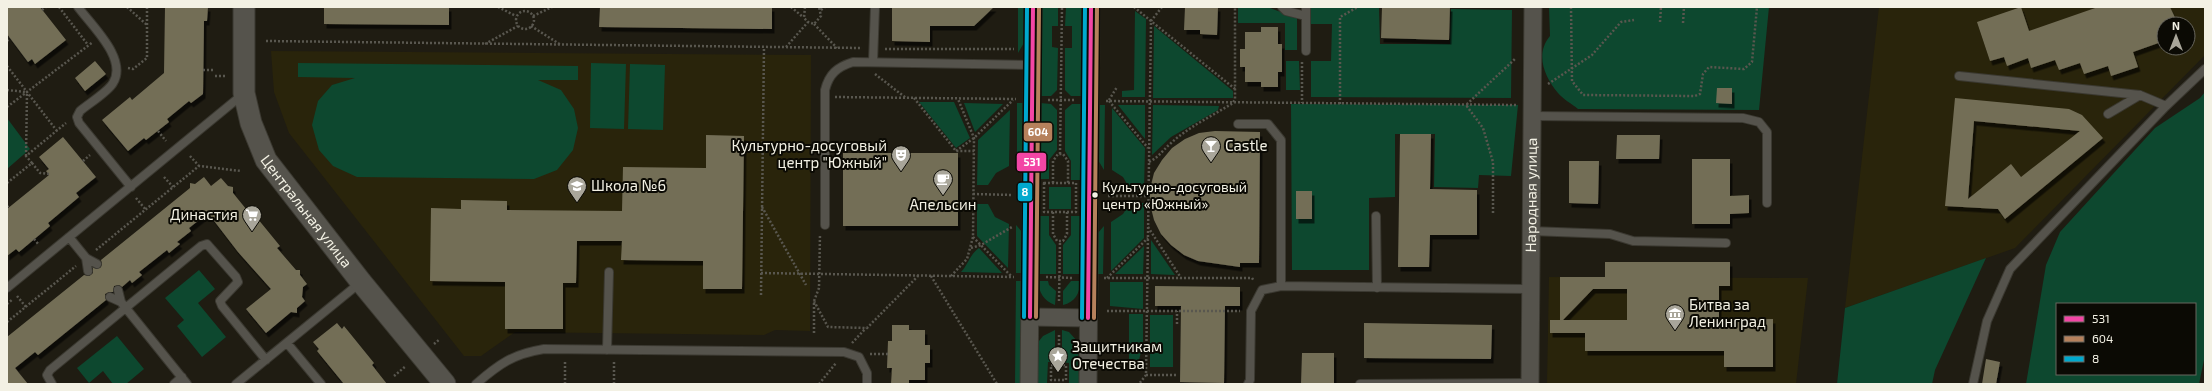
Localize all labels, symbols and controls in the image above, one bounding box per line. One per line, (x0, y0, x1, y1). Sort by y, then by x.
north arrow (2156, 16, 2196, 56)
text: N (2172, 19, 2180, 32)
line badge: 604 (1023, 122, 1053, 142)
text: 604 (1028, 125, 1048, 138)
bar icon: Castle (1200, 135, 1222, 163)
place label: Культурно-досуговый центр "Южный" (732, 136, 887, 171)
place label: Castle (1225, 136, 1268, 154)
street label: Народная улица (1521, 138, 1541, 252)
theatre icon: Культурно-досуговый центр "Южный" (890, 144, 912, 172)
street label: Центральная улица (257, 151, 356, 271)
line badge: 531 (1016, 152, 1047, 172)
text: 531 (1023, 155, 1041, 168)
cafe icon: Апельсин (932, 168, 954, 196)
school or university icon: Школа №6 (566, 175, 588, 203)
place label: Школа №6 (591, 176, 666, 194)
place label: Культурно-досуговый центр «Южный» (1102, 178, 1247, 212)
line badge: 8 (1017, 182, 1033, 202)
text: 8 (1022, 185, 1029, 198)
marker: Культурно-досуговый центр «Южный» (1090, 190, 1100, 200)
place label: Апельсин (909, 195, 977, 213)
supermarket icon: Династия (241, 204, 263, 232)
place label: Династия (170, 205, 238, 223)
place label: Битва за Ленинград (1689, 295, 1766, 330)
museum icon: Битва за Ленинград (1664, 303, 1686, 331)
legend (2056, 303, 2196, 375)
text: 531 (2092, 311, 2110, 325)
text: 604 (2092, 331, 2113, 345)
place label: Защитникам Отечества (1072, 337, 1162, 372)
place icon: Защитникам Отечества (1047, 345, 1069, 373)
text: 8 (2092, 351, 2099, 365)

